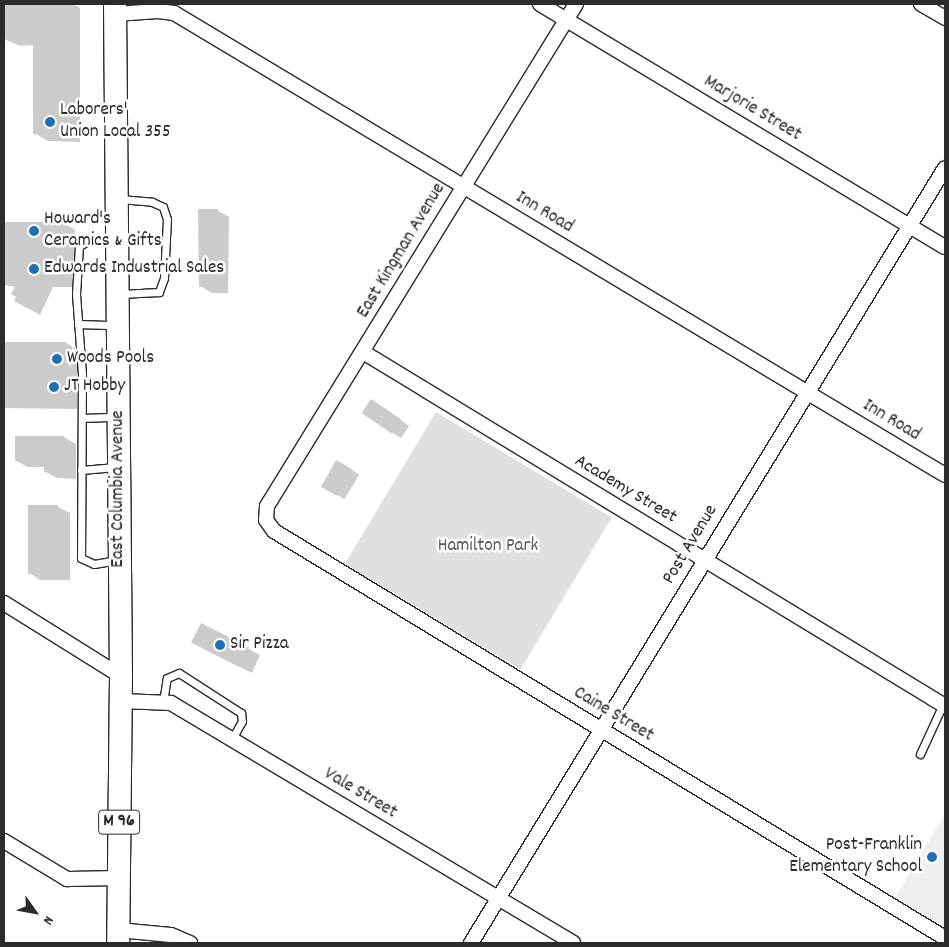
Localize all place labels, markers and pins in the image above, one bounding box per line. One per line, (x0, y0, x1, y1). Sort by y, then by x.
place label: Laborers' Union Local 355 (60, 100, 171, 144)
marker: Laborers' Union Local 355 (44, 116, 56, 128)
place label: Howard's Ceramics & Gifts (44, 209, 162, 253)
marker: Howard's Ceramics & Gifts (28, 225, 40, 237)
place label: Edwards Industrial Sales (44, 258, 224, 280)
marker: Edwards Industrial Sales (28, 263, 40, 275)
place label: Woods Pools (67, 348, 154, 370)
marker: Woods Pools (51, 353, 63, 365)
place label: JT Hobby (64, 376, 125, 398)
marker: JT Hobby (48, 381, 60, 393)
place label: Sir Pizza (230, 634, 289, 656)
marker: Sir Pizza (214, 639, 226, 651)
place label: Post-Franklin Elementary School (789, 835, 922, 879)
marker: Post-Franklin Elementary School (926, 851, 938, 863)

